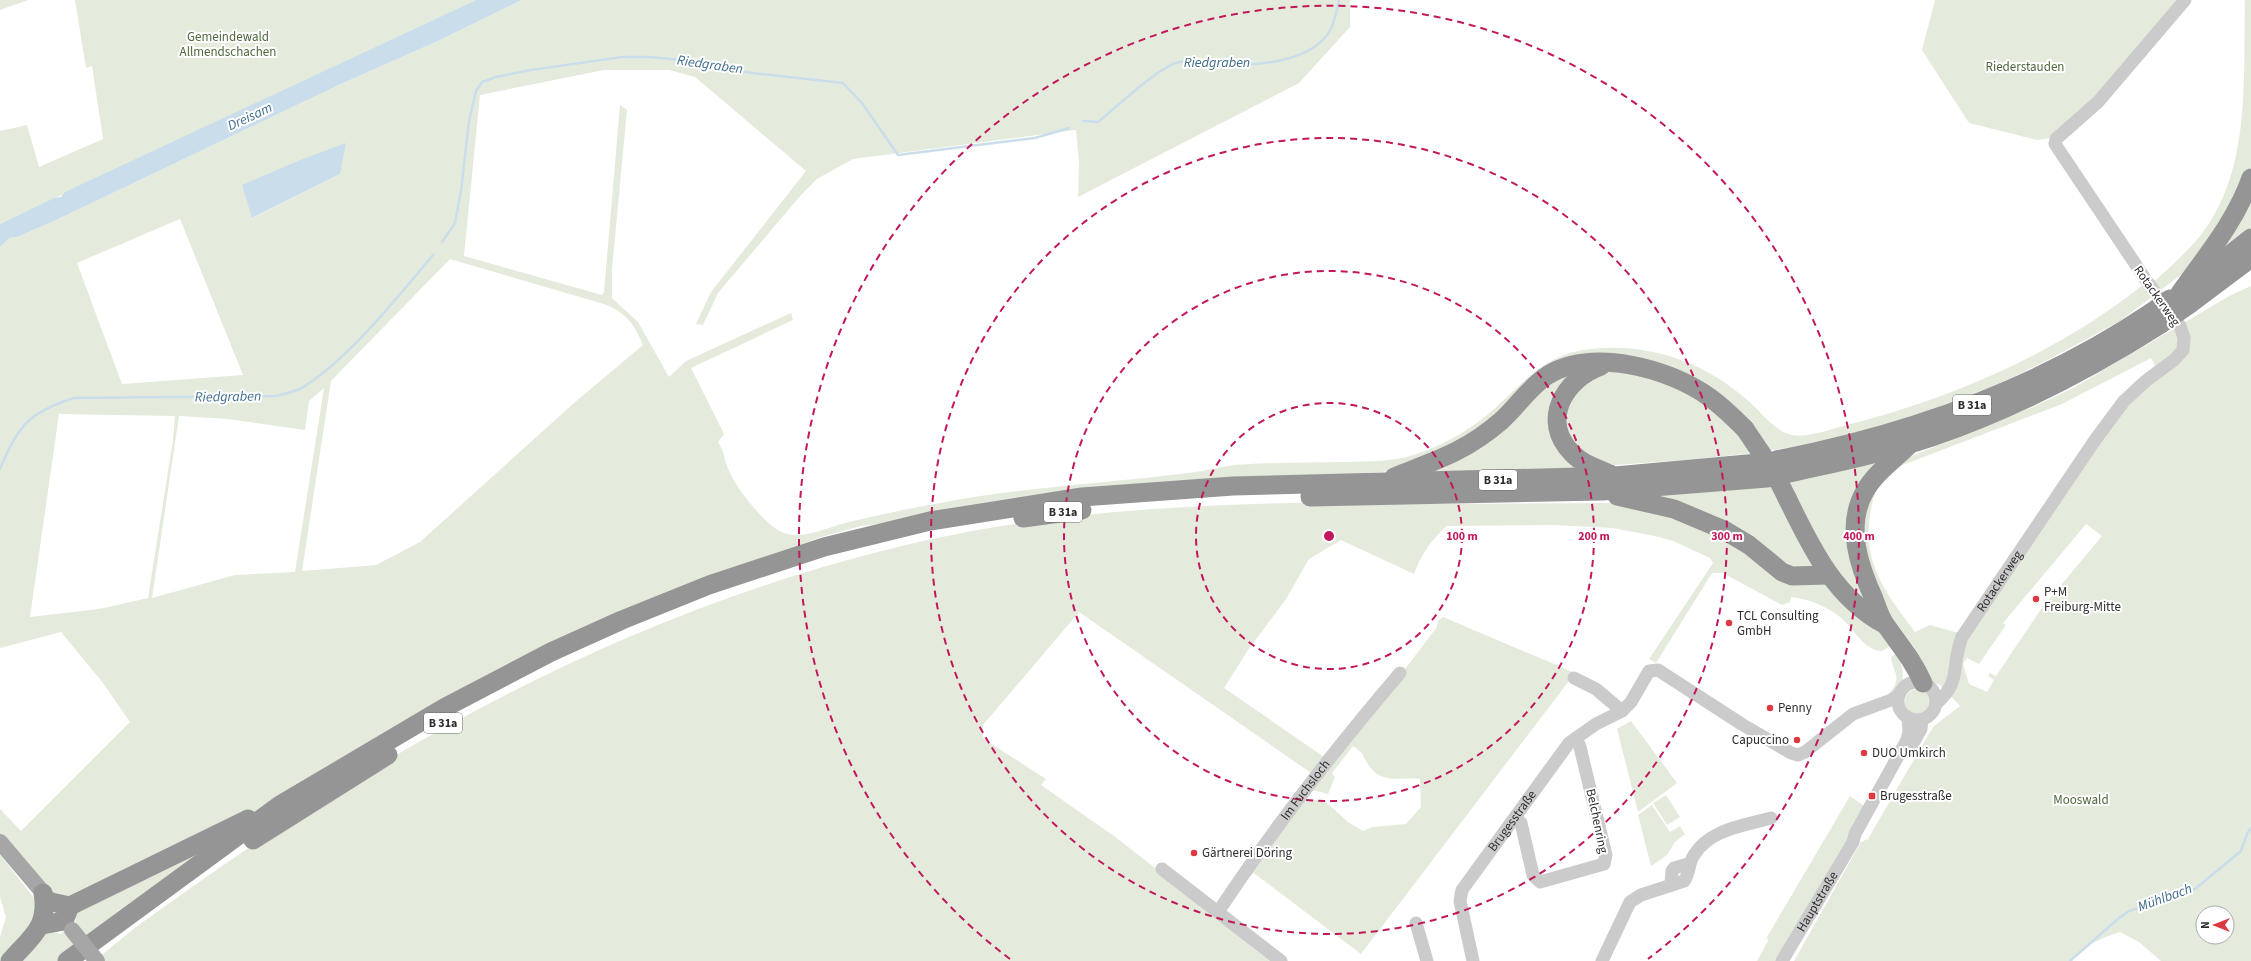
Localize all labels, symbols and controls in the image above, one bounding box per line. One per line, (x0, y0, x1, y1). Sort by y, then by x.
park label: Gemeindewald Allmendschachen (180, 28, 276, 61)
water label: Riedgraben (676, 50, 744, 80)
water label: Riedgraben (1184, 53, 1250, 73)
park label: Riederstauden (1986, 58, 2064, 76)
water label: Dreisam (224, 98, 276, 136)
street label: Rotackerweg (2129, 262, 2185, 330)
water label: Riedgraben (195, 386, 261, 408)
road number: B 31a (1953, 395, 1991, 415)
road number: B 31a (1479, 470, 1517, 490)
road number: B 31a (1044, 502, 1082, 522)
text: 100 m (1446, 528, 1478, 545)
text: 200 m (1578, 528, 1610, 545)
text: 300 m (1711, 528, 1743, 545)
text: 400 m (1843, 528, 1875, 545)
centre of rings (1322, 529, 1336, 543)
street label: Rotackerweg (1972, 547, 2027, 616)
place label: P+M Freiburg-Mitte (2044, 583, 2121, 616)
marker: P+M Freiburg-Mitte (2031, 594, 2041, 604)
place label: TCL Consulting GmbH (1737, 607, 1819, 640)
marker: TCL Consulting GmbH (1724, 618, 1734, 628)
place label: Penny (1778, 699, 1812, 717)
marker: Penny (1765, 703, 1775, 713)
road number: B 31a (424, 713, 462, 733)
place label: Capuccino (1732, 731, 1789, 749)
marker: Capuccino (1792, 735, 1802, 745)
place label: DUO Umkirch (1872, 744, 1946, 762)
marker: DUO Umkirch (1859, 748, 1869, 758)
street label: Im Fuchsloch (1276, 756, 1334, 824)
street label: Brugesstraße (1484, 787, 1541, 855)
street label: Belchenring (1581, 787, 1613, 855)
place label: Brugesstraße (1880, 787, 1952, 805)
marker: Brugesstraße (1867, 791, 1877, 801)
park label: Mooswald (2053, 791, 2109, 809)
place label: Gärtnerei Döring (1202, 844, 1293, 862)
marker: Gärtnerei Döring (1189, 848, 1199, 858)
street label: Hauptstraße (1792, 868, 1842, 935)
water label: Mühlbach (2135, 879, 2195, 917)
north arrow (2195, 905, 2235, 945)
text: N (2198, 921, 2213, 929)

